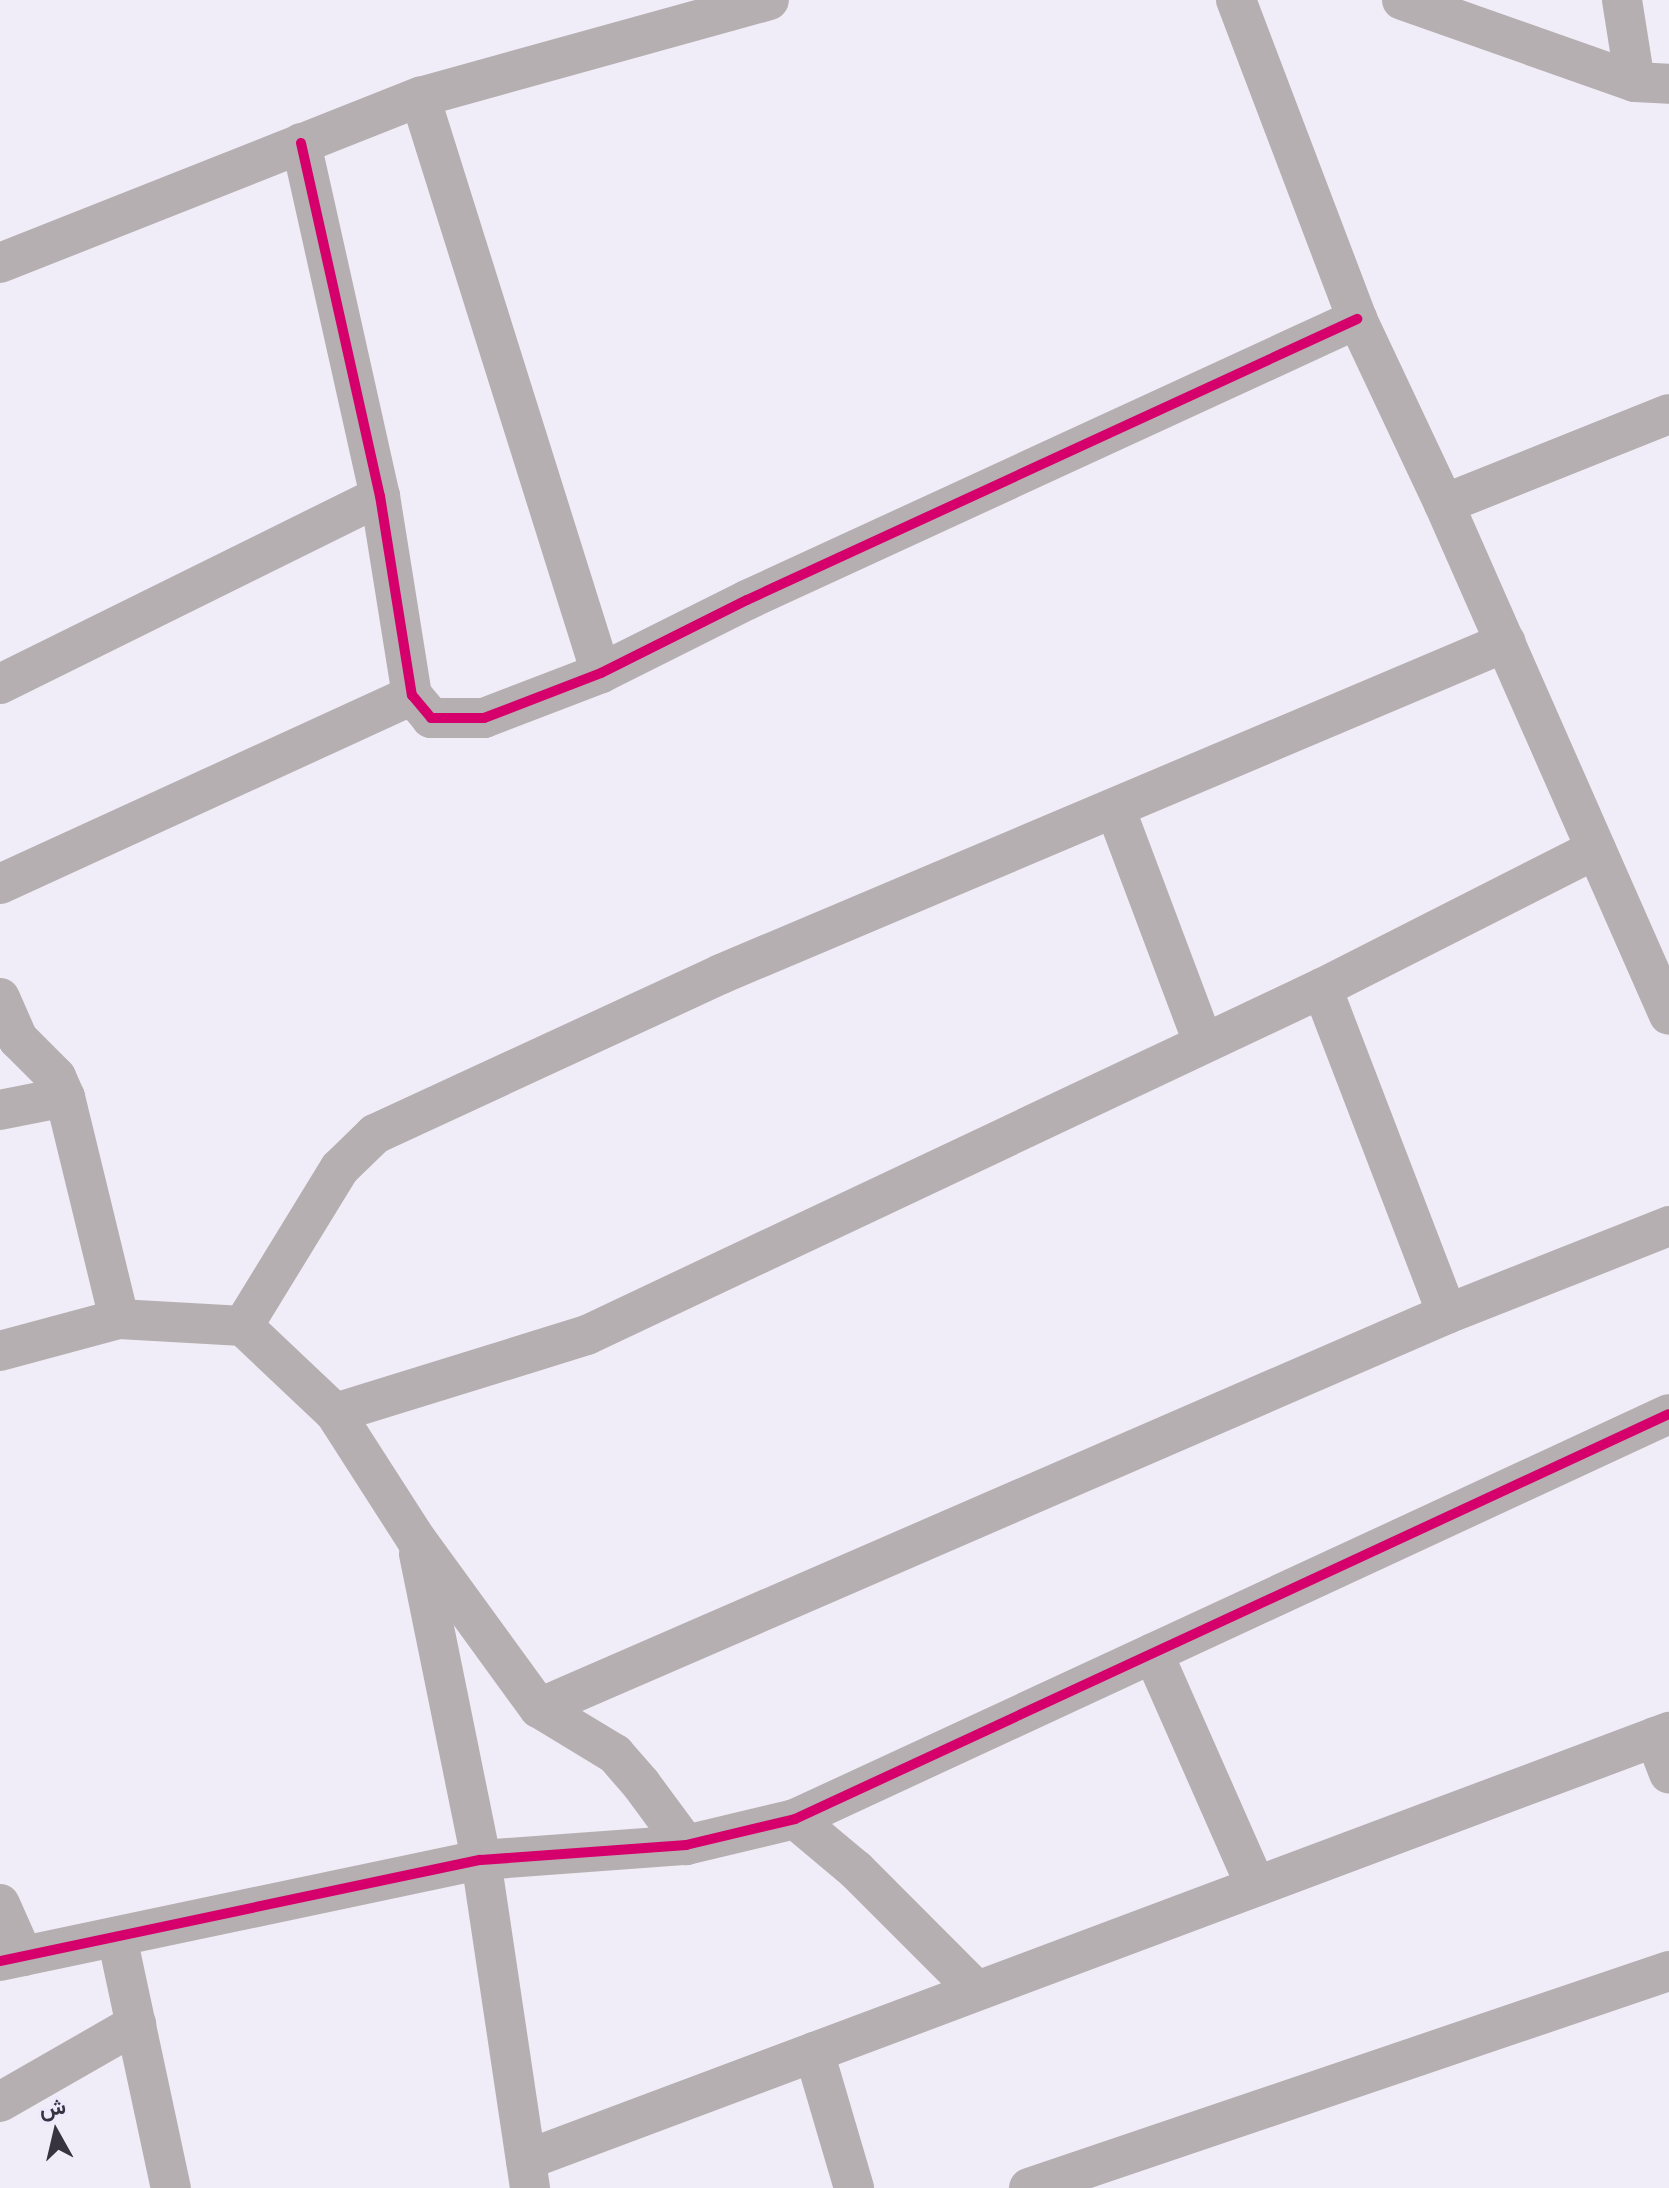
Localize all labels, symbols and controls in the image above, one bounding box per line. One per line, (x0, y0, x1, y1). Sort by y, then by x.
north arrow (16, 2092, 96, 2172)
text: ش (37, 2092, 68, 2125)

